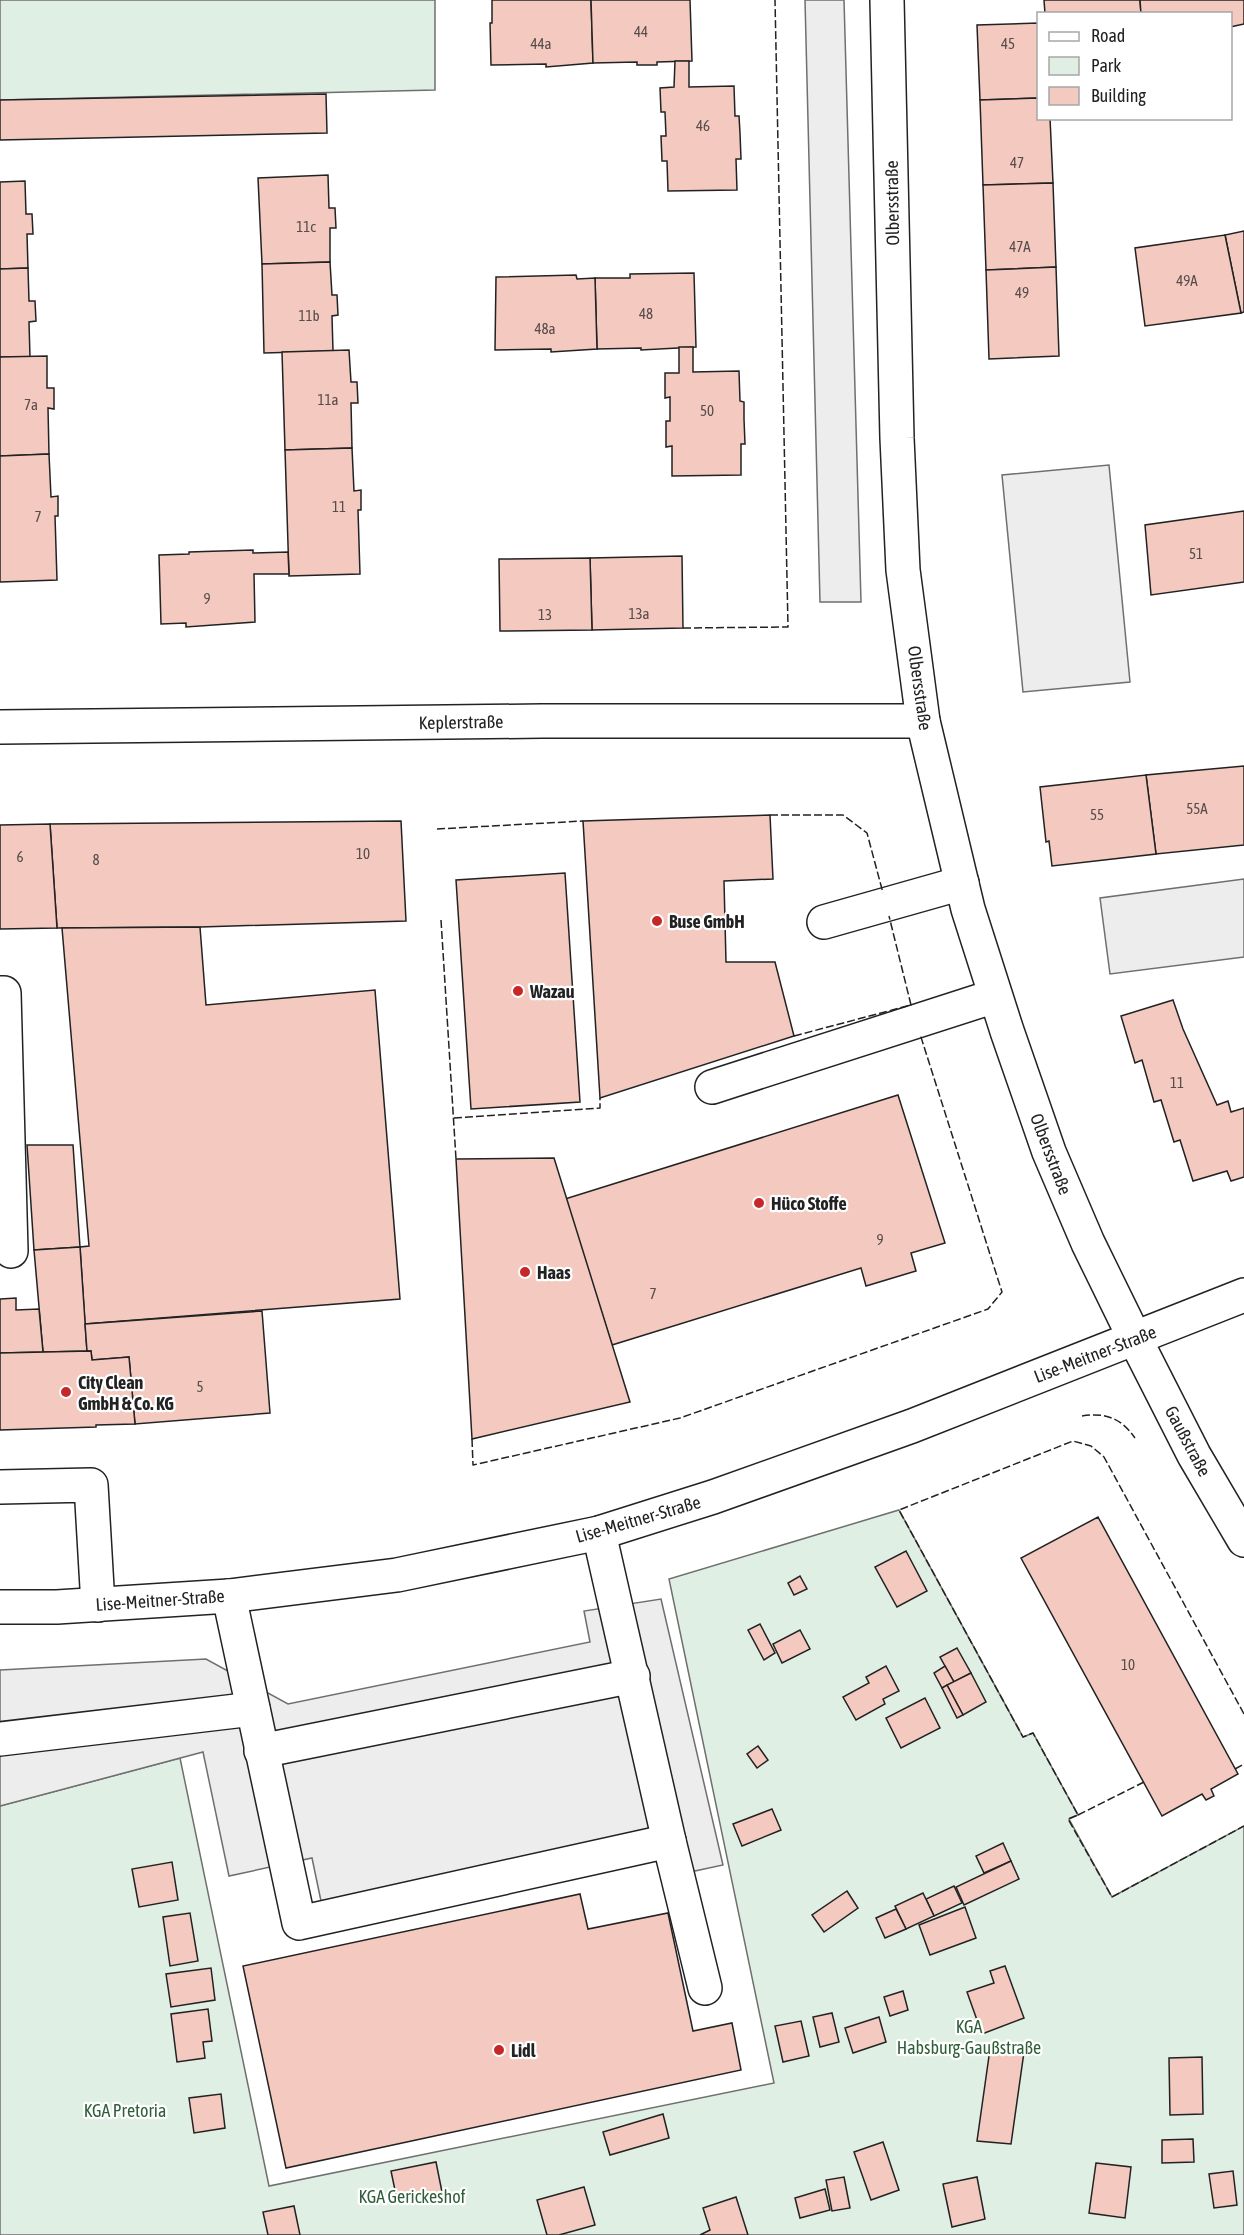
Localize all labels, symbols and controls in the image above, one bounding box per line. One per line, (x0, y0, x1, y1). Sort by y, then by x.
legend (1037, 12, 1232, 120)
house number: 44 (634, 23, 648, 40)
text: Road (1091, 25, 1125, 46)
house number: 44a (530, 35, 552, 52)
house number: 45 (1001, 35, 1015, 52)
text: Park (1091, 55, 1121, 76)
text: Building (1091, 85, 1146, 106)
house number: 46 (696, 117, 710, 134)
house number: 47 (1010, 154, 1024, 171)
street label: Olbersstraße (881, 160, 903, 246)
house number: 11c (296, 218, 316, 235)
house number: 47A (1009, 238, 1031, 255)
house number: 49A (1176, 272, 1198, 289)
house number: 49 (1015, 284, 1029, 301)
house number: 48 (639, 305, 653, 322)
house number: 11b (298, 307, 320, 324)
house number: 48a (534, 320, 556, 337)
house number: 11a (317, 391, 339, 408)
house number: 7a (24, 396, 38, 413)
house number: 50 (700, 402, 714, 419)
house number: 11 (332, 498, 346, 515)
house number: 7 (34, 508, 42, 525)
house number: 51 (1189, 545, 1203, 562)
house number: 9 (203, 590, 211, 607)
house number: 13a (628, 605, 650, 622)
house number: 13 (538, 606, 552, 623)
street label: Olbersstraße (904, 644, 936, 732)
street label: Keplerstraße (418, 711, 504, 733)
house number: 55A (1186, 800, 1208, 817)
house number: 55 (1090, 806, 1104, 823)
house number: 10 (356, 845, 370, 862)
house number: 6 (16, 848, 24, 865)
house number: 8 (92, 851, 100, 868)
place label: Buse GmbH (669, 911, 745, 932)
marker: Buse GmbH (650, 914, 664, 928)
place label: Wazau (529, 981, 575, 1002)
marker: Wazau (511, 984, 525, 998)
house number: 11 (1170, 1074, 1184, 1091)
street label: Olbersstraße (1026, 1110, 1076, 1198)
place label: Hüco Stoffe (771, 1193, 847, 1214)
marker: Hüco Stoffe (752, 1196, 766, 1210)
house number: 9 (876, 1231, 884, 1248)
place label: Haas (537, 1262, 571, 1283)
marker: Haas (518, 1265, 532, 1279)
house number: 7 (649, 1285, 657, 1302)
street label: Lise-Meitner-Straße (1031, 1321, 1159, 1387)
place label: City Clean GmbH & Co. KG (78, 1372, 174, 1414)
house number: 5 (196, 1378, 204, 1395)
marker: City Clean GmbH & Co. KG (59, 1385, 73, 1399)
street label: Gaußstraße (1161, 1402, 1215, 1480)
street label: Lise-Meitner-Straße (573, 1491, 703, 1547)
street label: Lise-Meitner-Straße (95, 1585, 225, 1615)
house number: 10 (1121, 1656, 1135, 1673)
park label: KGA Habsburg-Gaußstraße (897, 2016, 1041, 2058)
place label: Lidl (511, 2040, 536, 2061)
marker: Lidl (492, 2043, 506, 2057)
park label: KGA Pretoria (84, 2100, 166, 2121)
park label: KGA Gerickeshof (358, 2186, 466, 2207)

